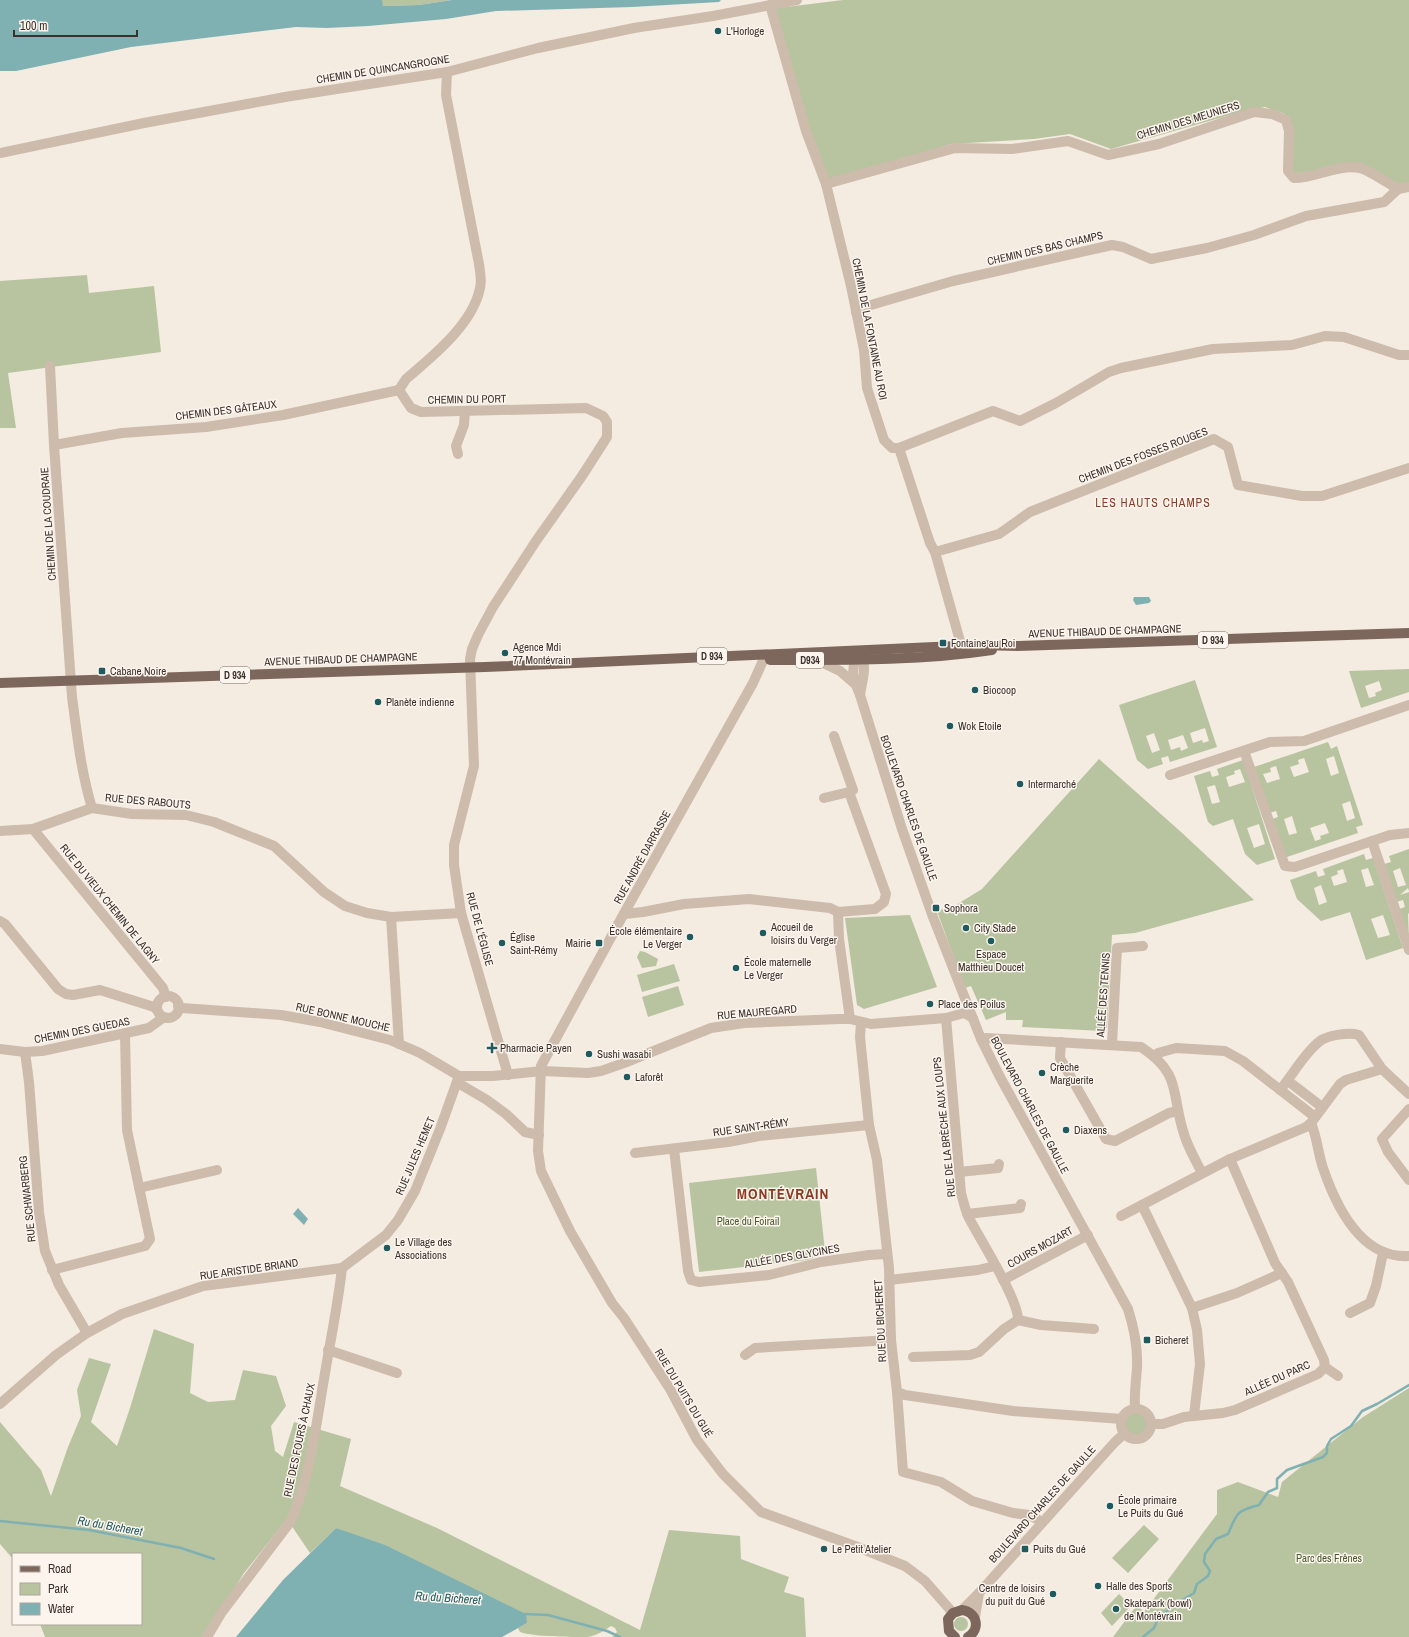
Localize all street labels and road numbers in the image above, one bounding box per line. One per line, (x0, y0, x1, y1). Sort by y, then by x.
street label: CHEMIN DE QUINCANGROGNE (315, 52, 451, 86)
street label: CHEMIN DES MEUNIERS (1135, 98, 1241, 142)
street label: CHEMIN DES BAS CHAMPS (986, 228, 1104, 268)
street label: CHEMIN DE LA FONTAINE AU ROI (849, 257, 891, 401)
street label: CHEMIN DU PORT (428, 391, 507, 407)
street label: CHEMIN DES GÂTEAUX (175, 397, 277, 423)
street label: CHEMIN DES FOSSES ROUGES (1076, 424, 1210, 486)
street label: CHEMIN DE LA COUDRAIE (37, 467, 59, 581)
street label: AVENUE THIBAUD DE CHAMPAGNE (1027, 621, 1182, 641)
road number: D 934 (1198, 632, 1228, 648)
road number: D 934 (697, 648, 727, 664)
street label: AVENUE THIBAUD DE CHAMPAGNE (263, 649, 418, 669)
road number: D934 (796, 652, 824, 668)
road number: D 934 (220, 667, 250, 683)
street label: BOULEVARD CHARLES DE GAULLE (877, 733, 941, 883)
street label: RUE DES RABOUTS (104, 790, 192, 812)
street label: RUE ANDRÉ DARRASSE (610, 808, 674, 906)
street label: RUE DU VIEUX CHEMIN DE LAGNY (57, 841, 163, 967)
street label: RUE DE L'ÉGLISE (463, 891, 497, 967)
street label: ALLÉE DES TENNIS (1093, 952, 1113, 1039)
street label: RUE BONNE MOUCHE (295, 999, 391, 1035)
street label: RUE MAUREGARD (716, 1002, 798, 1022)
street label: CHEMIN DES GUEDAS (33, 1014, 131, 1046)
street label: BOULEVARD CHARLES DE GAULLE (988, 1034, 1072, 1176)
street label: RUE DE LA BRÈCHE AUX LOUPS (930, 1056, 958, 1198)
street label: RUE JULES HEMET (392, 1114, 438, 1197)
street label: RUE SAINT-RÉMY (712, 1115, 790, 1139)
street label: RUE SCHWARBERG (15, 1155, 39, 1243)
street label: COURS MOZART (1005, 1223, 1076, 1271)
street label: ALLÉE DES GLYCINES (742, 1241, 841, 1271)
street label: RUE ARISTIDE BRIAND (199, 1255, 299, 1283)
street label: RUE DU BICHERET (871, 1279, 889, 1363)
street label: RUE DU PUITS DU GUÉ (652, 1346, 716, 1440)
street label: ALLÉE DU PARC (1241, 1357, 1312, 1399)
street label: RUE DES FOURS À CHAUX (280, 1382, 318, 1498)
street label: BOULEVARD CHARLES DE GAULLE (986, 1442, 1098, 1566)

